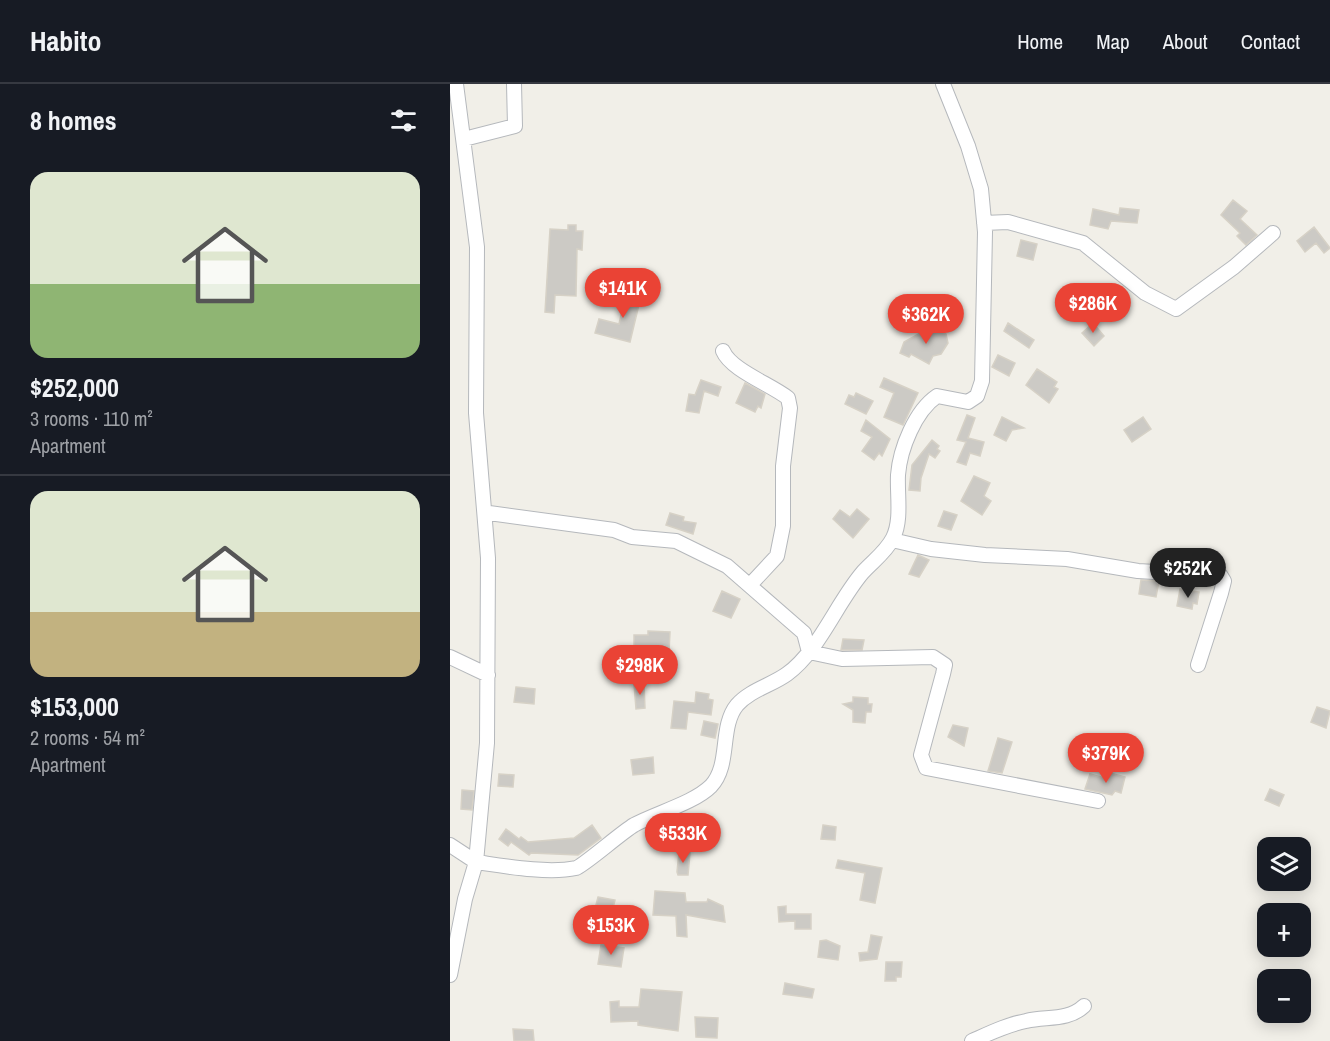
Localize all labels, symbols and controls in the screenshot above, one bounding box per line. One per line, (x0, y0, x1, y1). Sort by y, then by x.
text: Habito (30, 22, 101, 60)
text: Home (1017, 27, 1063, 56)
text: Map (1096, 27, 1130, 56)
text: About (1163, 27, 1208, 56)
text: Contact (1241, 27, 1300, 56)
text: 8 homes (30, 103, 117, 138)
icon: filters (387, 104, 420, 137)
icon: home (171, 211, 279, 319)
pin: $141K (581, 268, 665, 319)
text: $141K (599, 274, 647, 301)
pin: $286K (1051, 283, 1135, 334)
text: $286K (1069, 289, 1117, 316)
pin: $362K (884, 294, 968, 345)
text: $362K (902, 300, 950, 327)
text: $252,000 (30, 370, 119, 405)
text: 3 rooms · 110 m² (30, 405, 153, 432)
text: Apartment (30, 432, 106, 459)
icon: home (171, 530, 279, 638)
pin: $252K (1146, 548, 1230, 599)
text: $252K (1164, 554, 1212, 581)
pin: $298K (598, 645, 682, 696)
text: $298K (616, 651, 664, 678)
text: $153,000 (30, 689, 119, 724)
text: 2 rooms · 54 m² (30, 724, 145, 751)
pin: $379K (1064, 733, 1148, 784)
text: $379K (1082, 739, 1130, 766)
text: Apartment (30, 751, 106, 778)
pin: $533K (641, 813, 725, 864)
text: $533K (659, 819, 707, 846)
map controls (1257, 837, 1311, 1023)
button: layers (1257, 837, 1311, 891)
button: + (1257, 903, 1311, 957)
pin: $153K (569, 905, 653, 956)
text: $153K (587, 911, 635, 938)
button: − (1257, 969, 1311, 1023)

